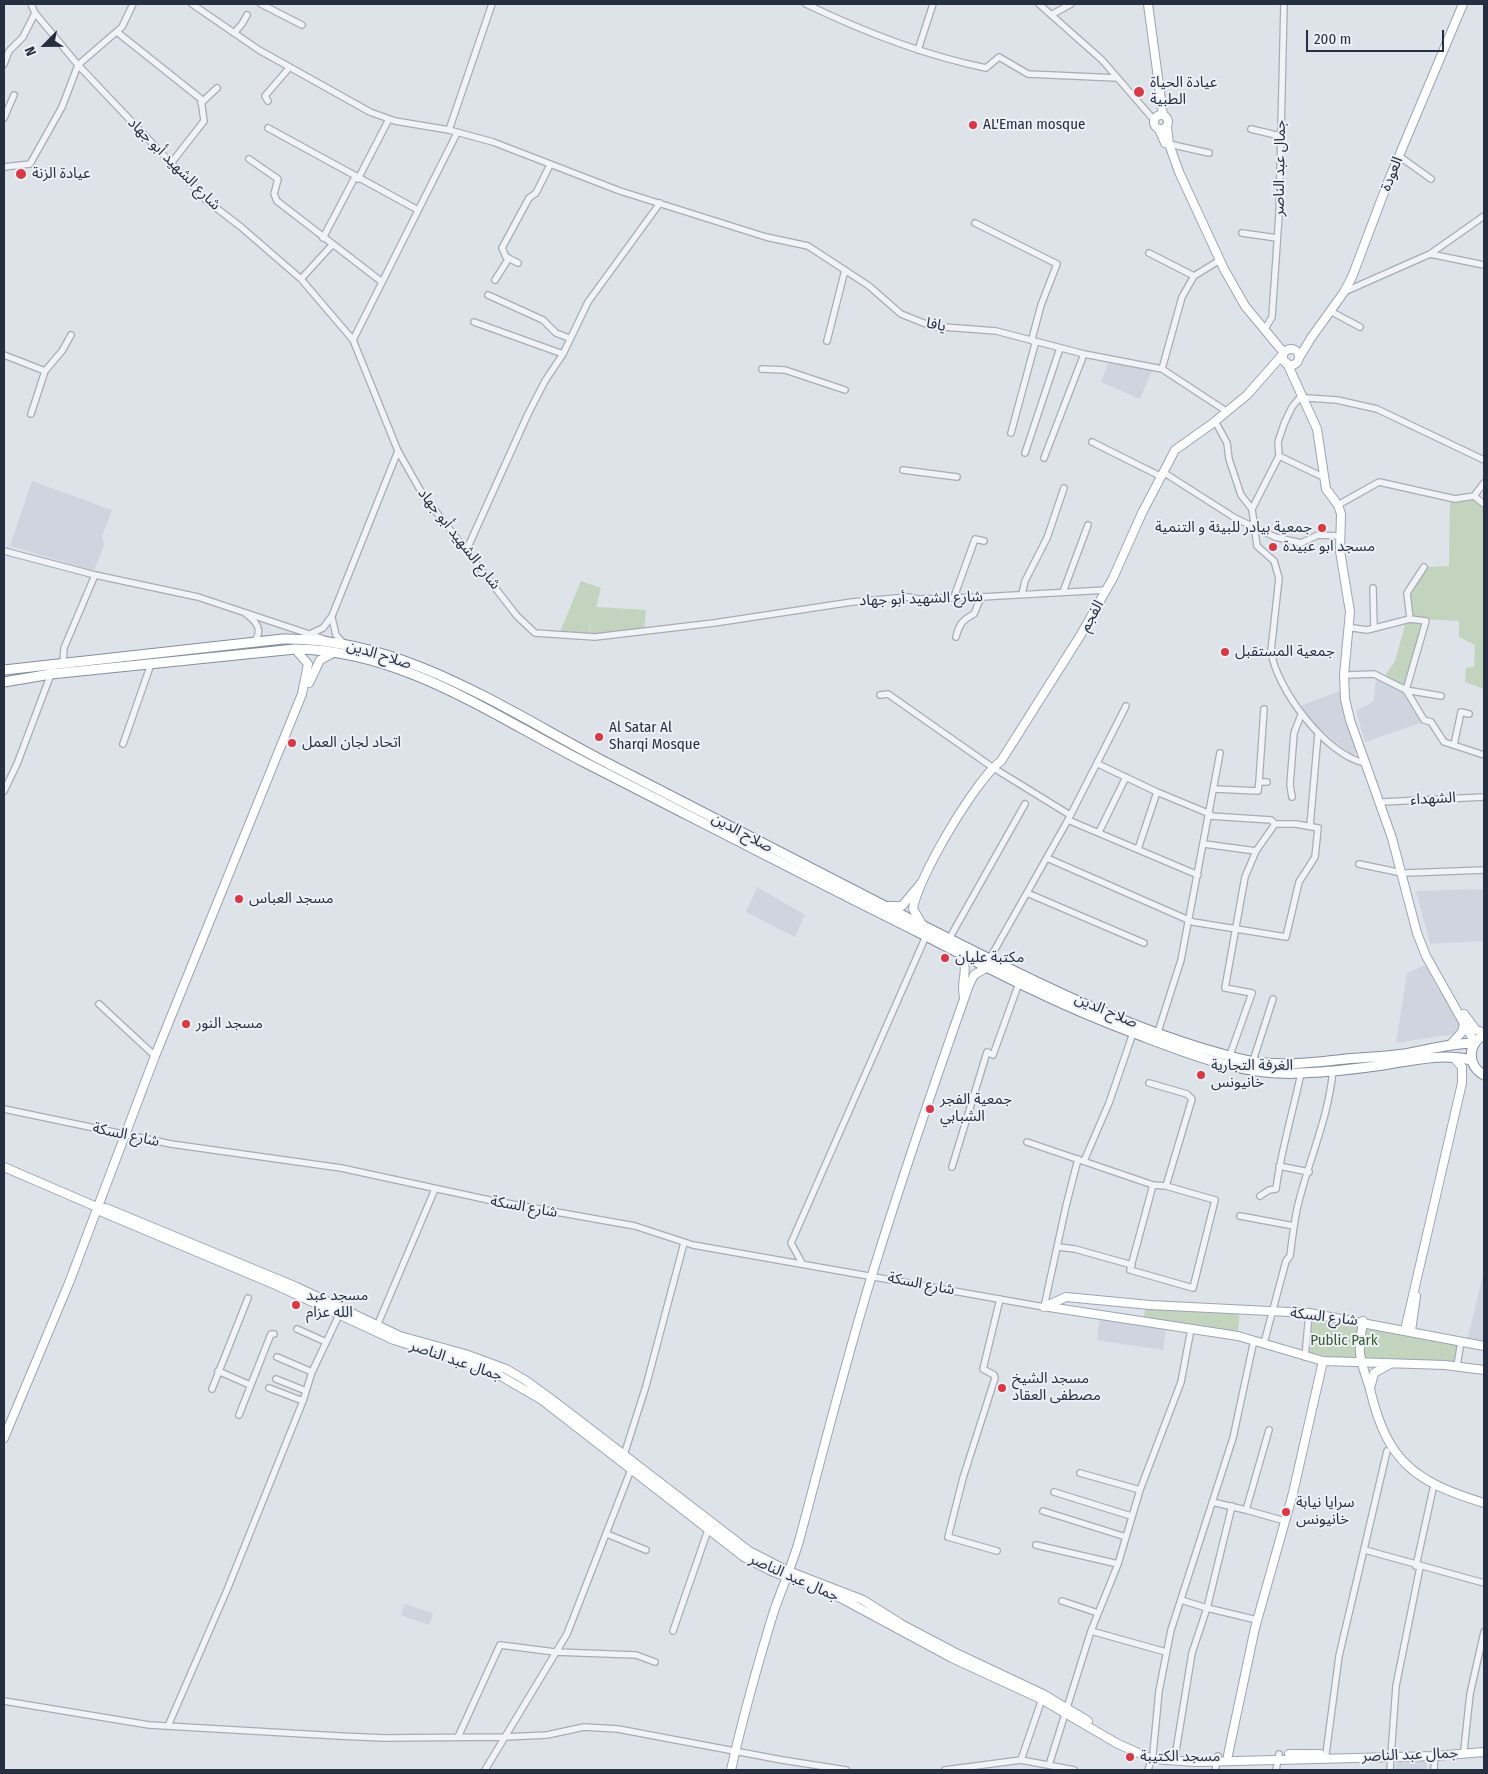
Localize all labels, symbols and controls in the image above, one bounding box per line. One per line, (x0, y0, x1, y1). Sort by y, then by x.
north arrow (20, 20, 70, 70)
scale bar (1308, 20, 1446, 52)
text: 200 m (1314, 30, 1351, 48)
text: N (21, 44, 40, 58)
place label: عيادة الحياة الطبية (1150, 74, 1217, 109)
marker: عيادة الحياة الطبية (1132, 85, 1146, 99)
street label: شارع الشهيد أبو جهاد (124, 114, 224, 214)
place label: AL'Eman mosque (983, 116, 1085, 134)
marker: AL'Eman mosque (967, 119, 979, 131)
street label: جمال عبد الناصر (1270, 120, 1290, 216)
street label: العودة (1377, 154, 1407, 194)
place label: عيادة الزنة (32, 165, 91, 183)
marker: عيادة الزنة (14, 167, 28, 181)
street label: يافا (925, 314, 947, 336)
street label: شارع الشهيد أبو جهاد (414, 485, 504, 593)
place label: جمعية بيادر للبيئة و التنمية (1155, 519, 1312, 537)
marker: جمعية بيادر للبيئة و التنمية (1316, 522, 1328, 534)
place label: مسجد ابو عبيدة (1283, 538, 1375, 556)
marker: مسجد ابو عبيدة (1267, 541, 1279, 553)
street label: شارع الشهيد أبو جهاد (859, 588, 983, 610)
street label: الفجم (1076, 597, 1108, 635)
street label: صلاح الدين (345, 637, 413, 673)
place label: جمعية المستقبل (1235, 643, 1335, 661)
marker: جمعية المستقبل (1219, 646, 1231, 658)
place label: Al Satar Al Sharqi Mosque (609, 719, 700, 754)
marker: Al Satar Al Sharqi Mosque (593, 731, 605, 743)
place label: اتحاد لجان العمل (302, 734, 401, 752)
marker: اتحاد لجان العمل (286, 737, 298, 749)
street label: الشهداء (1410, 789, 1456, 809)
street label: صلاح الدين (708, 809, 776, 857)
place label: مسجد العباس (249, 890, 334, 908)
marker: مسجد العباس (233, 893, 245, 905)
place label: مكتبة عليان (955, 949, 1024, 967)
marker: مكتبة عليان (939, 952, 951, 964)
street label: صلاح الدين (1072, 990, 1140, 1032)
place label: مسجد النور (196, 1015, 263, 1033)
marker: مسجد النور (180, 1018, 192, 1030)
place label: الغرفة التجارية خانيونس (1211, 1057, 1293, 1092)
marker: الغرفة التجارية خانيونس (1195, 1069, 1207, 1081)
place label: جمعية الفجر الشبابي (940, 1091, 1012, 1126)
marker: جمعية الفجر الشبابي (924, 1103, 936, 1115)
street label: شارع السكة (91, 1119, 161, 1151)
street label: شارع السكة (489, 1192, 559, 1222)
street label: شارع السكة (886, 1269, 956, 1299)
place label: مسجد عبد الله عزام (306, 1287, 368, 1322)
marker: مسجد عبد الله عزام (290, 1299, 302, 1311)
street label: شارع السكة (1289, 1304, 1359, 1330)
park label: Public Park (1310, 1332, 1378, 1350)
street label: جمال عبد الناصر (407, 1337, 505, 1385)
place label: مسجد الشيخ مصطفى العقاد (1012, 1370, 1101, 1405)
marker: مسجد الشيخ مصطفى العقاد (996, 1382, 1008, 1394)
place label: سرايا نيابة خانيونس (1296, 1494, 1355, 1529)
marker: سرايا نيابة خانيونس (1280, 1506, 1292, 1518)
street label: جمال عبد الناصر (746, 1550, 842, 1606)
street label: جمال عبد الناصر (1361, 1744, 1459, 1766)
place label: مسجد الكتيبة (1140, 1748, 1220, 1766)
marker: مسجد الكتيبة (1124, 1751, 1136, 1763)

